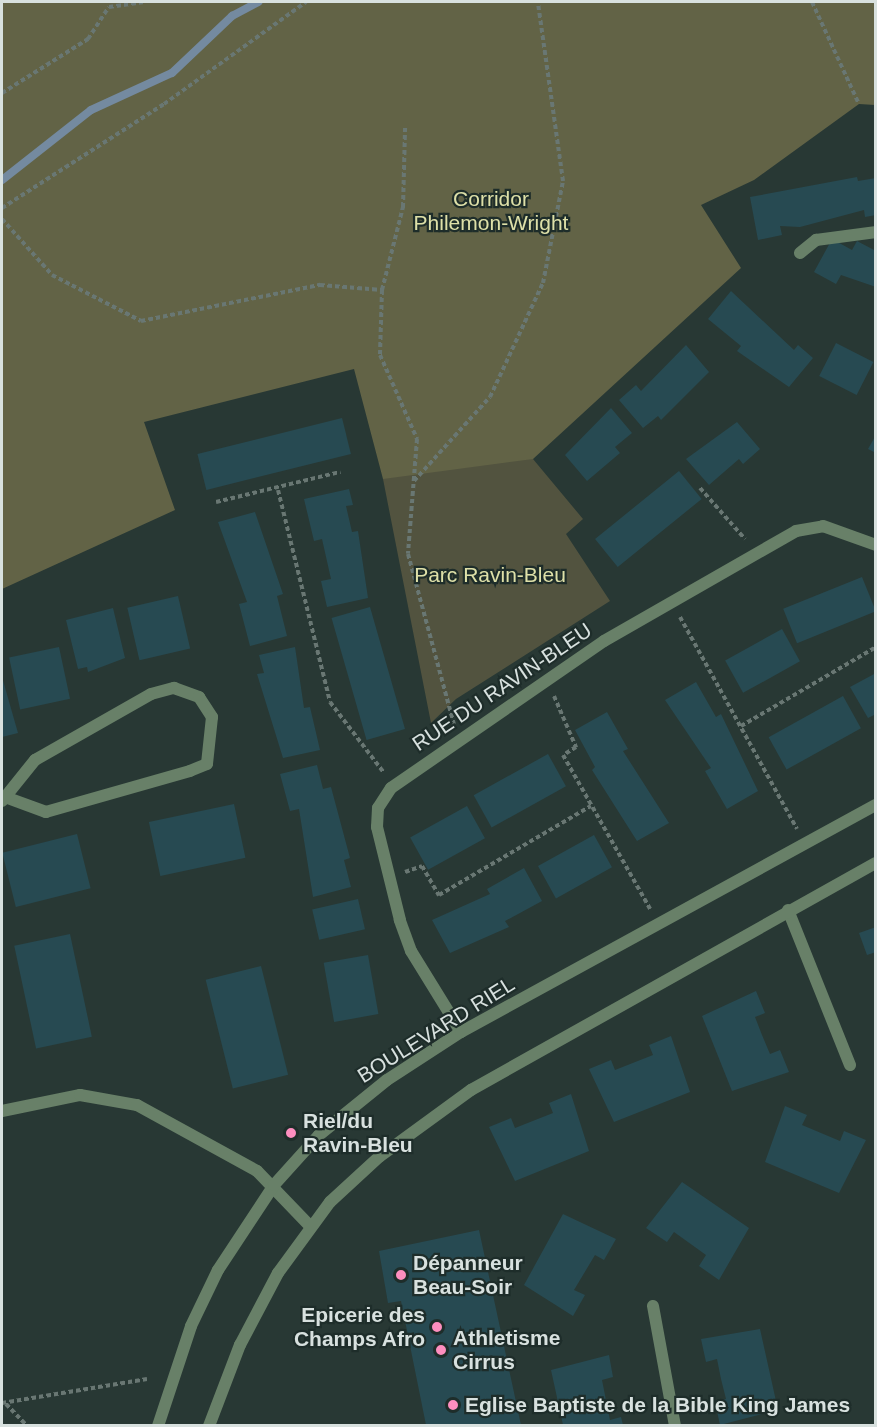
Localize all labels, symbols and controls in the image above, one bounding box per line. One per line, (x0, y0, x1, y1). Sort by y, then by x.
park label: Corridor Philemon-Wright (414, 186, 568, 236)
park label: Parc Ravin-Bleu (414, 562, 566, 588)
street label: RUE DU RAVIN-BLEU (408, 618, 596, 756)
street label: BOULEVARD RIEL (353, 971, 519, 1089)
place label: Riel/du Ravin-Bleu (303, 1108, 413, 1158)
marker: Riel/du Ravin-Bleu (284, 1126, 298, 1140)
place label: Dépanneur Beau-Soir (413, 1250, 523, 1300)
marker: Dépanneur Beau-Soir (394, 1268, 408, 1282)
place label: Epicerie des Champs Afro (293, 1302, 425, 1352)
marker: Epicerie des Champs Afro (430, 1320, 444, 1334)
place label: Athletisme Cirrus (453, 1325, 560, 1375)
marker: Athletisme Cirrus (434, 1343, 448, 1357)
place label: Eglise Baptiste de la Bible King James (465, 1392, 850, 1418)
marker: Eglise Baptiste de la Bible King James (446, 1398, 460, 1412)

